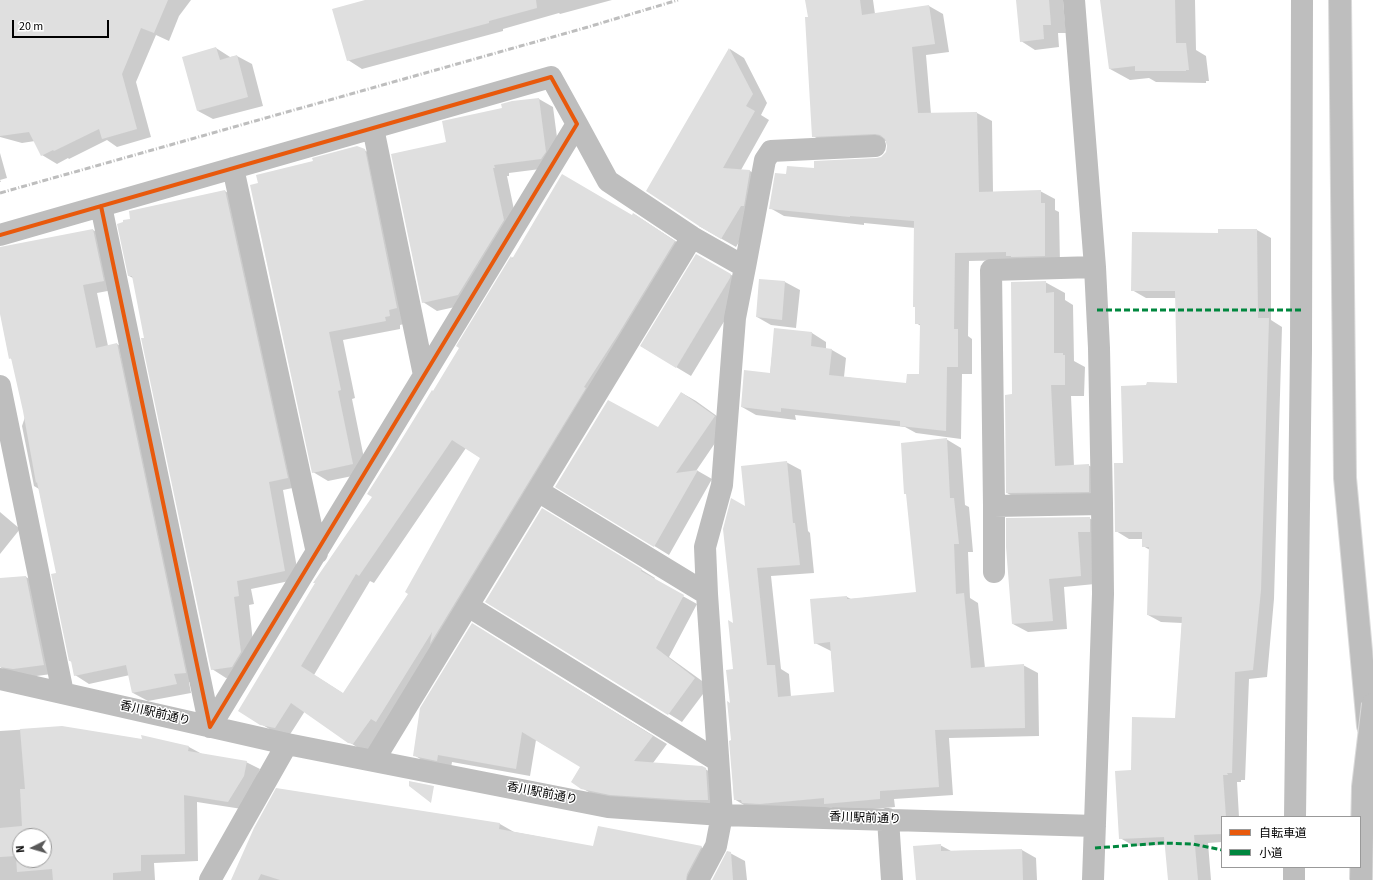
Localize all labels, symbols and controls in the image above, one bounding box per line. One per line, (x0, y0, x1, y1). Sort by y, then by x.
scale bar (14, 12, 111, 38)
text: 20 m (19, 18, 43, 35)
street label: 香川駅前通り (118, 699, 192, 729)
street label: 香川駅前通り (505, 780, 579, 808)
street label: 香川駅前通り (829, 811, 901, 827)
legend (1221, 816, 1361, 868)
text: 自転車道 (1259, 825, 1307, 842)
north arrow (12, 828, 52, 868)
text: N (13, 845, 28, 853)
text: 小道 (1259, 845, 1283, 862)

